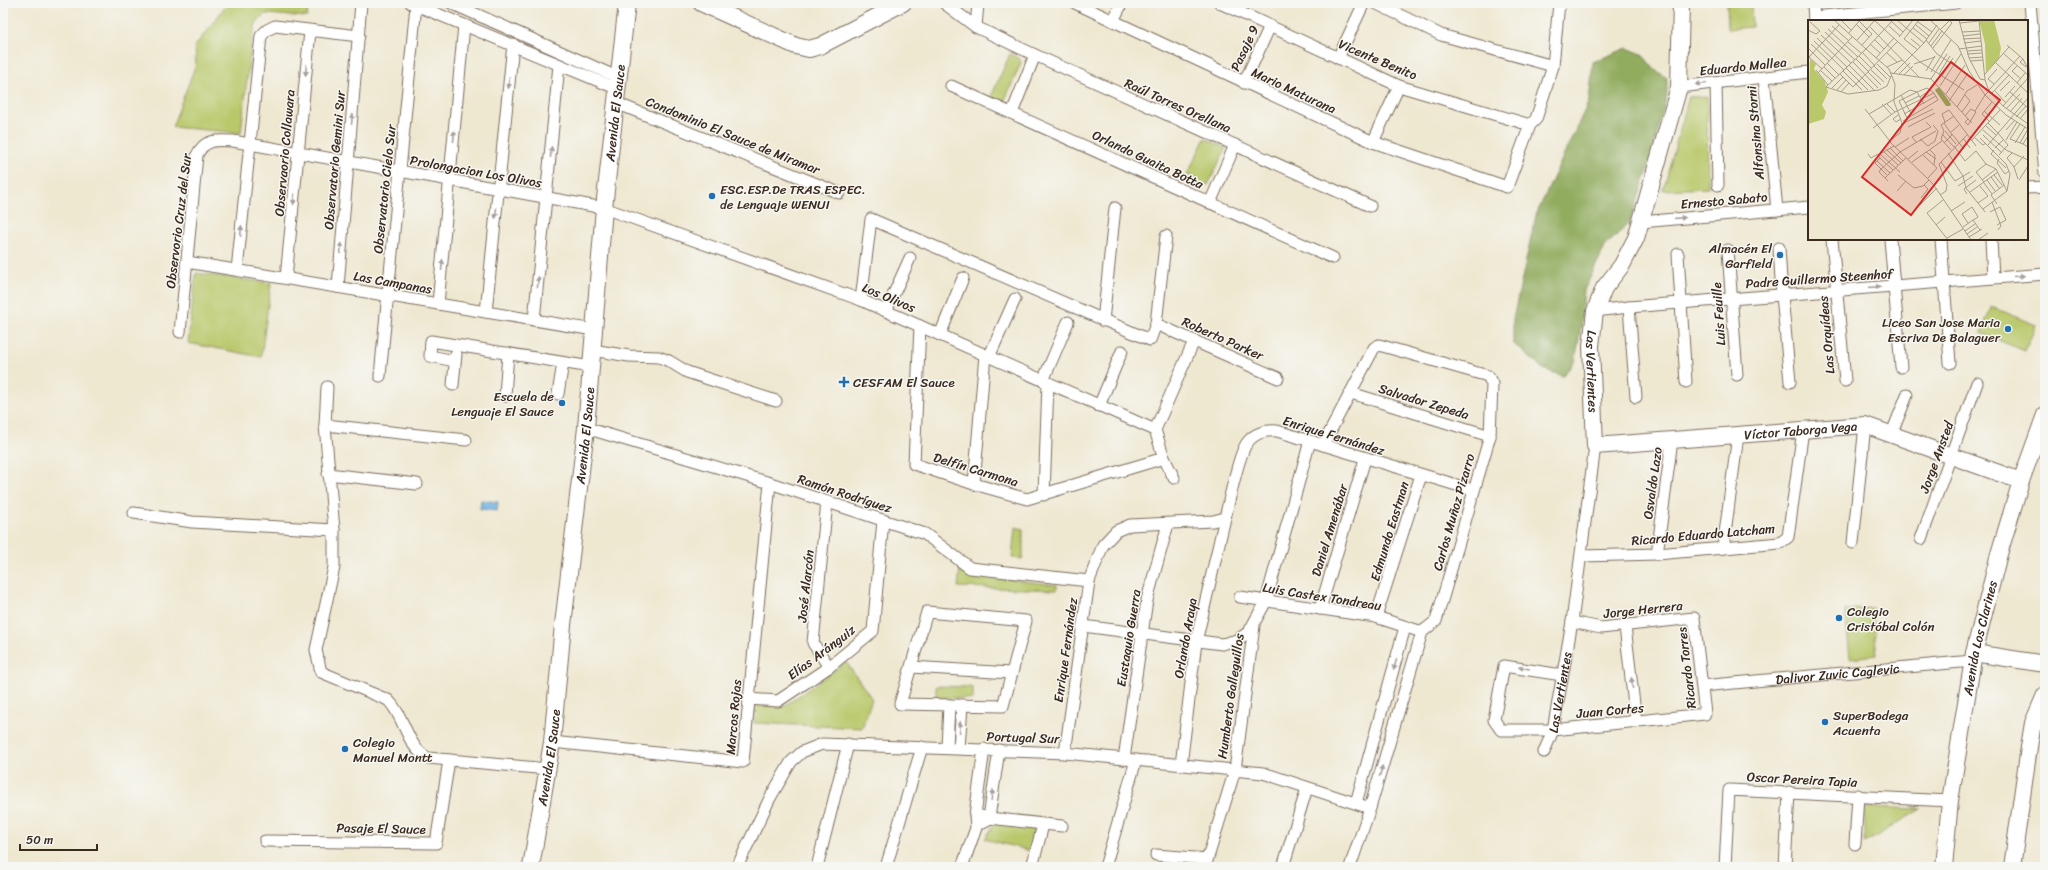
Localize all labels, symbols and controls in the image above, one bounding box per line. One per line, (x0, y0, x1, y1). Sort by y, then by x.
inset map (1808, 20, 2028, 240)
street label: Pasaje 9 (1224, 21, 1265, 75)
street label: Vicente Benito (1335, 32, 1421, 87)
street label: Eduardo Mallea (1698, 50, 1788, 82)
street label: Mario Maturana (1247, 61, 1341, 120)
street label: Avenida El Sauce (598, 63, 632, 164)
one-way arrow (303, 64, 309, 76)
street label: Raúl Torres Orellana (1121, 72, 1235, 140)
one-way arrow (506, 77, 512, 89)
one-way arrow (1695, 81, 1707, 87)
street label: Alfonsina Storni (1740, 85, 1771, 182)
street label: Observaorio Collawara (267, 88, 302, 217)
street label: Observatorio Gemini Sur (317, 89, 352, 231)
street label: Condominio El Sauce de Miramar (642, 90, 824, 181)
one-way arrow (348, 113, 355, 125)
street label: Observatorio Cielo Sur (366, 123, 403, 255)
street label: Orlando Guaita Botta (1088, 124, 1208, 196)
one-way arrow (451, 130, 457, 142)
one-way arrow (547, 146, 554, 158)
street label: Prolongacion Los Olivos (408, 149, 545, 195)
street label: Observorio Cruz del Sur (159, 152, 198, 290)
place label: ESC.ESP.De TRAS ESPEC. de Lenguaje WENUI (720, 178, 866, 216)
street label: Ernesto Sabato (1680, 185, 1769, 216)
marker: ESC.ESP.De TRAS ESPEC. de Lenguaje WENUI (707, 191, 717, 201)
one-way arrow (290, 193, 297, 205)
one-way arrow (493, 207, 500, 219)
one-way arrow (1674, 215, 1686, 222)
one-way arrow (237, 225, 244, 237)
place label: Almacén El Garfield (1708, 237, 1773, 275)
one-way arrow (338, 242, 345, 254)
marker: Almacén El Garfield (1775, 250, 1785, 260)
one-way arrow (438, 259, 445, 271)
street label: Padre Guillermo Steenhof (1745, 262, 1896, 295)
street label: Las Campanas (352, 264, 434, 301)
one-way arrow (2013, 273, 2025, 280)
one-way arrow (534, 276, 541, 288)
street label: Los Olivos (858, 276, 920, 319)
street label: Luis Feuille (1705, 281, 1732, 346)
one-way arrow (1869, 284, 1881, 291)
street label: Las Orquídeas (1812, 295, 1841, 375)
street label: Roberto Parker (1178, 310, 1268, 367)
place label: Liceo San Jose Maria Escriva De Balaguer (1882, 311, 2001, 349)
marker: Liceo San Jose Maria Escriva De Balaguer (2003, 324, 2013, 334)
street label: Las Vertientes (1579, 329, 1605, 413)
place label: CESFAM El Sauce (853, 371, 955, 394)
marker: CESFAM El Sauce (838, 376, 850, 388)
street label: Salvador Zepeda (1376, 377, 1472, 426)
place label: Escuela de Lenguaje El Sauce (451, 385, 554, 423)
street label: Avenida El Sauce (568, 386, 601, 486)
marker: Escuela de Lenguaje El Sauce (557, 398, 567, 408)
street label: Enrique Fernández (1280, 409, 1388, 462)
street label: Víctor Taborga Vega (1743, 415, 1859, 446)
street label: Jorge Ansted (1912, 417, 1960, 497)
street label: Osvaldo Lazo (1636, 445, 1669, 521)
street label: Delfín Carmona (930, 446, 1022, 493)
street label: Carlos Muñoz Pizarro (1426, 450, 1481, 573)
street label: Ramón Rodríguez (795, 467, 896, 520)
street label: Edmundo Eastman (1363, 478, 1416, 584)
street label: Daniel Amenábar (1304, 480, 1355, 579)
street label: Ricardo Eduardo Latcham (1630, 517, 1776, 552)
street label: José Alarcón (790, 549, 821, 625)
street label: Luis Castex Tondreau (1261, 576, 1383, 617)
street label: Avenida Los Clarines (1956, 578, 2004, 698)
street label: Eustaquio Guerra (1109, 587, 1148, 688)
street label: Jorge Herrera (1601, 594, 1684, 625)
street label: Enrique Fernández (1047, 595, 1084, 704)
street label: Orlando Araya (1167, 596, 1204, 680)
place label: Colegio Cristóbal Colón (1847, 600, 1934, 638)
marker: Colegio Cristóbal Colón (1834, 613, 1844, 623)
street label: Elías Aránguiz (782, 618, 861, 686)
street label: Ricardo Torres (1670, 625, 1703, 710)
street label: Humberto Galleguillos (1210, 631, 1251, 760)
street label: Las Vertientes (1542, 649, 1579, 735)
street label: Dalivor Zuvic Caglevic (1775, 657, 1901, 691)
one-way arrow (1392, 659, 1398, 671)
one-way arrow (1517, 665, 1530, 671)
one-way arrow (1628, 677, 1635, 690)
street label: Marcos Rojas (719, 679, 748, 756)
street label: Juan Cortes (1574, 696, 1646, 725)
place label: SuperBodega Acuenta (1832, 704, 1909, 742)
street label: Avenida El Sauce (530, 708, 567, 809)
marker: SuperBodega Acuenta (1820, 717, 1830, 727)
one-way arrow (957, 721, 964, 733)
street label: Portugal Sur (986, 725, 1061, 750)
place label: Colegio Manuel Montt (353, 731, 433, 769)
marker: Colegio Manuel Montt (340, 744, 350, 754)
one-way arrow (1378, 764, 1384, 776)
street label: Oscar Pereira Tapia (1746, 765, 1858, 794)
one-way arrow (989, 789, 995, 801)
street label: Pasaje El Sauce (336, 816, 426, 841)
scale bar (20, 826, 97, 852)
text: 50 m (26, 829, 53, 851)

